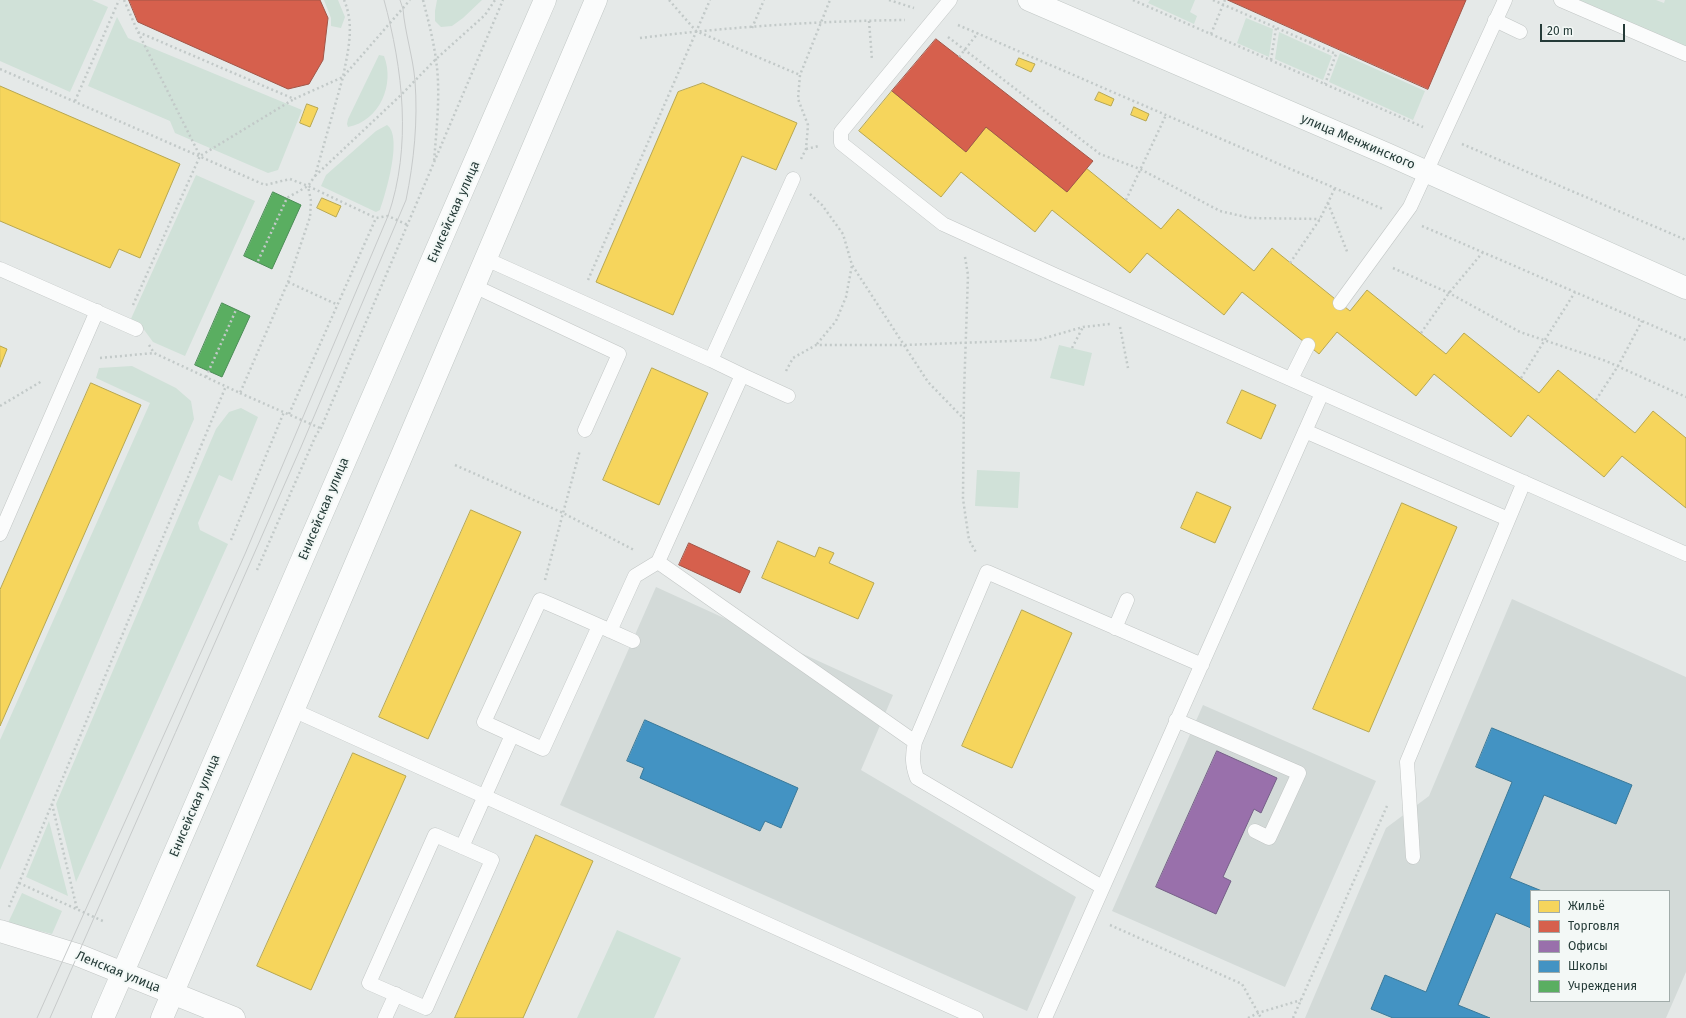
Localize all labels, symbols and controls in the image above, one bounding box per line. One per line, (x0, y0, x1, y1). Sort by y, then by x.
scale bar (1542, 16, 1627, 42)
text: 20 m (1547, 24, 1573, 38)
street label: улица Менжинского (1298, 111, 1418, 173)
street label: Енисейская улица (425, 159, 483, 265)
street label: Енисейская улица (295, 455, 353, 563)
street label: Енисейская улица (166, 752, 224, 860)
legend (1530, 890, 1670, 1002)
text: Жильё (1568, 899, 1605, 913)
text: Торговля (1568, 919, 1620, 933)
text: Офисы (1568, 939, 1608, 953)
street label: Ленская улица (73, 948, 163, 996)
text: Школы (1568, 959, 1608, 973)
text: Учреждения (1568, 979, 1637, 993)

